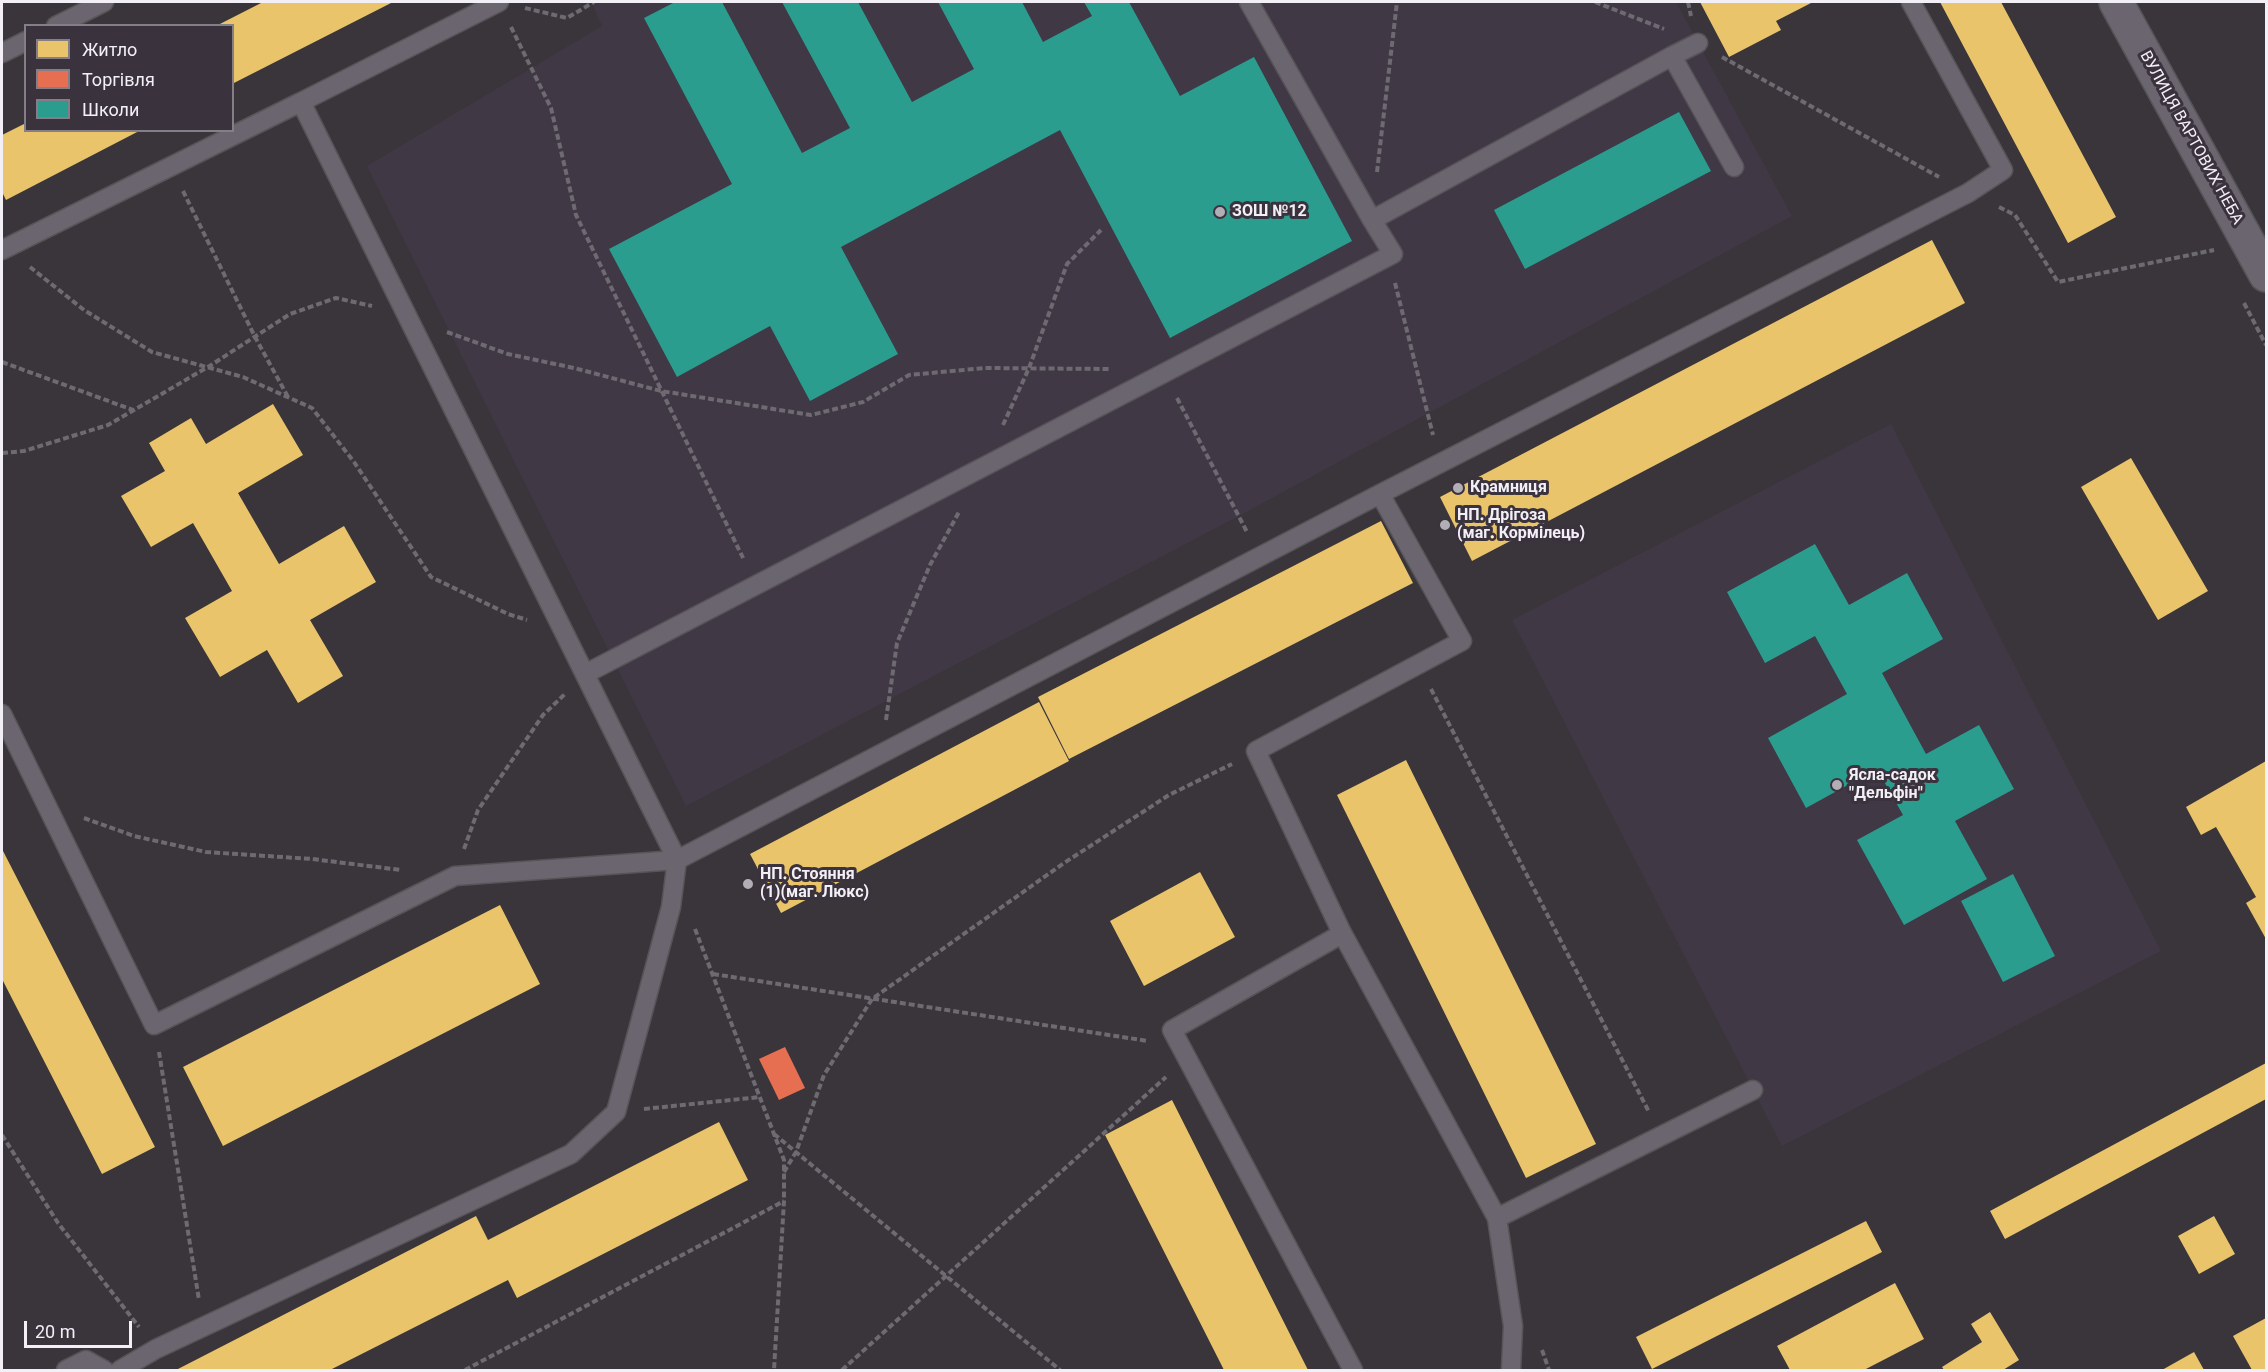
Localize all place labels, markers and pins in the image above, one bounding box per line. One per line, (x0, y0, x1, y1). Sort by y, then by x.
place label: ЗОШ №12 (1232, 202, 1307, 222)
marker: ЗОШ №12 (1213, 205, 1227, 219)
place label: Крамниця (1470, 478, 1547, 498)
marker: Крамниця (1451, 481, 1465, 495)
place label: НП. Дрігоза (маг. Кормілець) (1457, 506, 1585, 544)
marker: НП. Дрігоза (маг. Кормілець) (1438, 518, 1452, 532)
place label: Ясла-садок "Дельфін" (1849, 766, 1936, 804)
marker: Ясла-садок "Дельфін" (1830, 778, 1844, 792)
place label: НП. Стояння (1)(маг. Люкс) (760, 865, 869, 903)
marker: НП. Стояння (1)(маг. Люкс) (741, 877, 755, 891)

